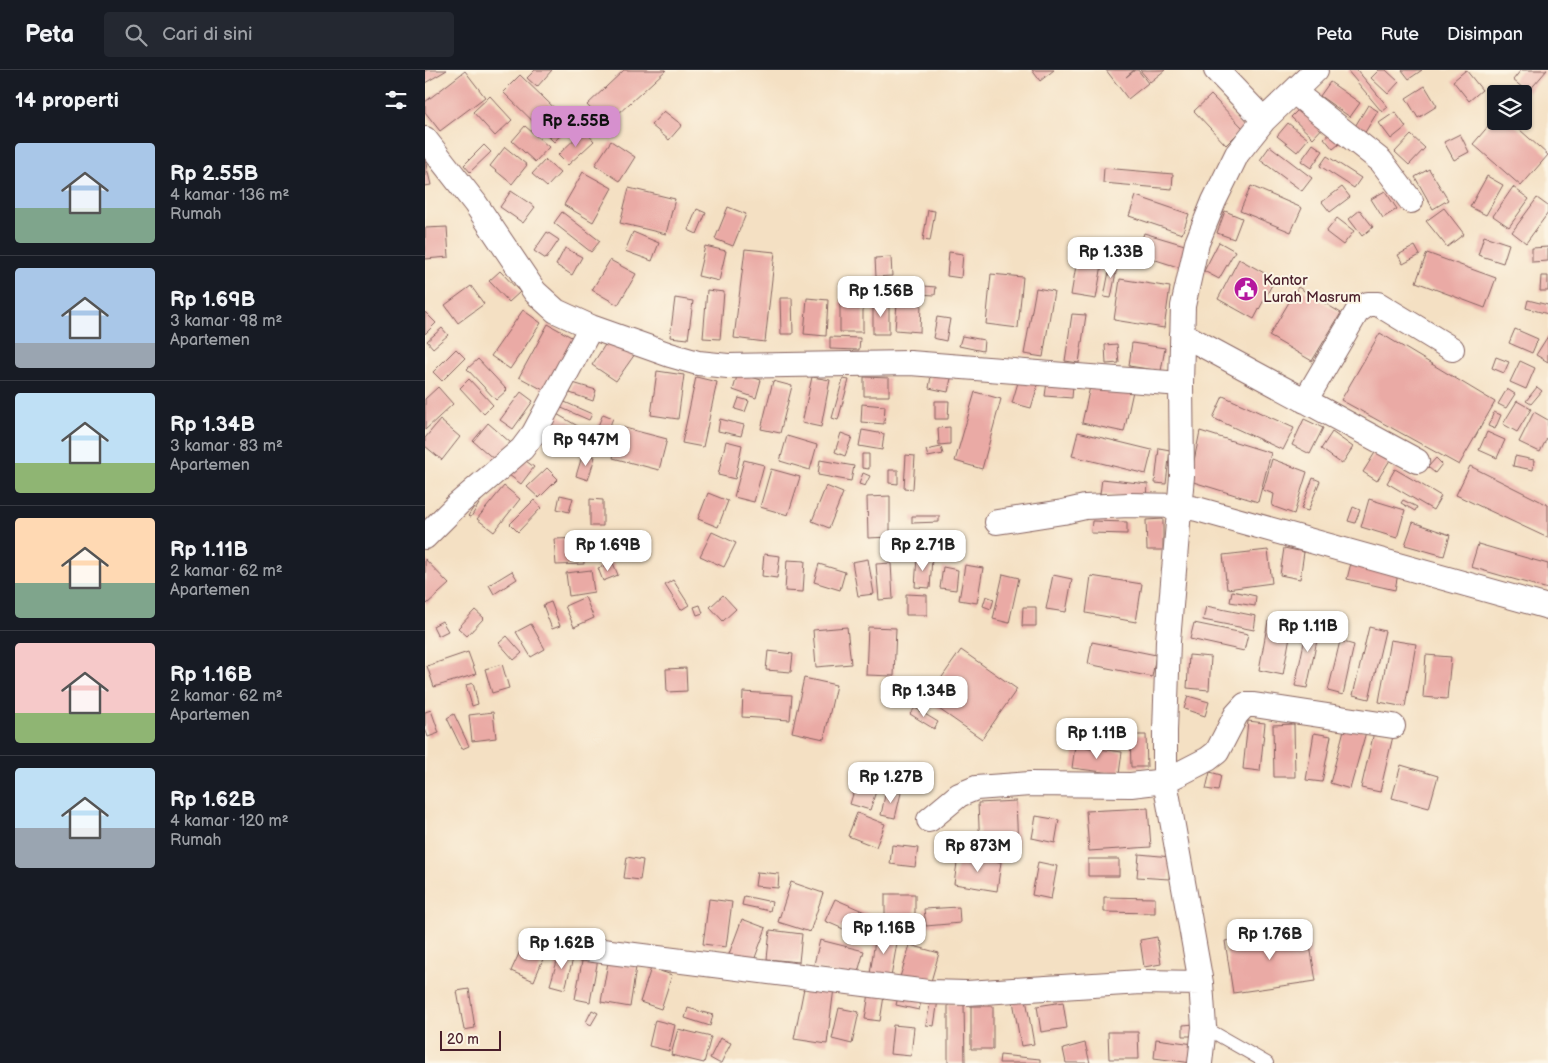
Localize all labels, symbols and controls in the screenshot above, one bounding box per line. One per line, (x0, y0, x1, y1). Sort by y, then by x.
search box (104, 12, 454, 57)
text: Peta (25, 20, 74, 49)
icon: search (122, 21, 150, 49)
text: Cari di sini (162, 23, 252, 46)
text: Peta (1316, 24, 1352, 45)
text: Rute (1380, 24, 1419, 45)
text: Disimpan (1447, 24, 1523, 45)
map controls (1487, 85, 1532, 130)
button: layers (1487, 85, 1532, 130)
icon: filters (382, 86, 410, 114)
text: 14 properti (15, 88, 119, 113)
pin: Rp 2.55B (524, 106, 628, 148)
text: Rp 2.55B (542, 112, 610, 131)
text: Rp 2.55B (170, 161, 258, 186)
icon: home (55, 163, 115, 223)
text: 4 kamar · 136 m² (170, 186, 289, 205)
text: Rumah (170, 205, 221, 224)
pin: Rp 1.33B (1059, 236, 1163, 279)
text: Rp 1.33B (1079, 243, 1143, 262)
place label: Kantor Lurah Masrum (1263, 271, 1361, 307)
pin: Rp 1.56B (829, 276, 933, 318)
public building icon: Kantor Lurah Masrum (1233, 276, 1259, 302)
text: Rp 1.56B (849, 282, 913, 301)
text: Rp 1.69B (170, 287, 255, 312)
icon: home (55, 288, 115, 348)
text: 3 kamar · 98 m² (170, 312, 282, 331)
text: Apartemen (170, 331, 250, 350)
text: Rp 1.34B (170, 412, 255, 437)
icon: home (55, 413, 115, 473)
pin: Rp 947M (540, 424, 632, 467)
text: Rp 947M (553, 431, 619, 450)
text: 3 kamar · 83 m² (170, 437, 283, 456)
text: Apartemen (170, 456, 250, 475)
pin: Rp 1.69B (556, 530, 660, 572)
pin: Rp 2.71B (871, 530, 975, 572)
text: Rp 1.69B (575, 536, 641, 555)
text: Rp 2.71B (891, 536, 955, 555)
text: Rp 1.11B (170, 537, 248, 562)
icon: home (55, 538, 115, 598)
text: 2 kamar · 62 m² (170, 562, 283, 581)
text: Apartemen (170, 581, 250, 600)
pin: Rp 1.11B (1256, 610, 1360, 653)
text: Rp 1.11B (1278, 617, 1338, 636)
text: Rp 1.16B (170, 662, 252, 687)
icon: home (55, 663, 115, 723)
pin: Rp 1.34B (872, 676, 976, 718)
text: Rp 1.34B (892, 682, 956, 701)
text: 2 kamar · 62 m² (170, 687, 283, 706)
text: Apartemen (170, 706, 250, 725)
pin: Rp 1.11B (1045, 718, 1149, 760)
text: Rp 1.11B (1067, 724, 1127, 743)
pin: Rp 1.27B (839, 762, 943, 804)
text: Rp 1.27B (859, 768, 923, 787)
text: Rp 1.62B (170, 787, 256, 812)
icon: home (55, 788, 115, 848)
text: 4 kamar · 120 m² (170, 812, 289, 831)
pin: Rp 873M (932, 830, 1024, 873)
text: Rumah (170, 831, 221, 850)
text: Rp 873M (945, 837, 1011, 856)
pin: Rp 1.16B (832, 912, 936, 955)
pin: Rp 1.76B (1218, 918, 1322, 961)
text: Rp 1.16B (853, 919, 915, 938)
text: Rp 1.76B (1238, 925, 1302, 944)
pin: Rp 1.62B (510, 928, 614, 970)
text: Rp 1.62B (529, 934, 595, 953)
scale bar (440, 1028, 501, 1051)
text: 20 m (447, 1031, 479, 1048)

